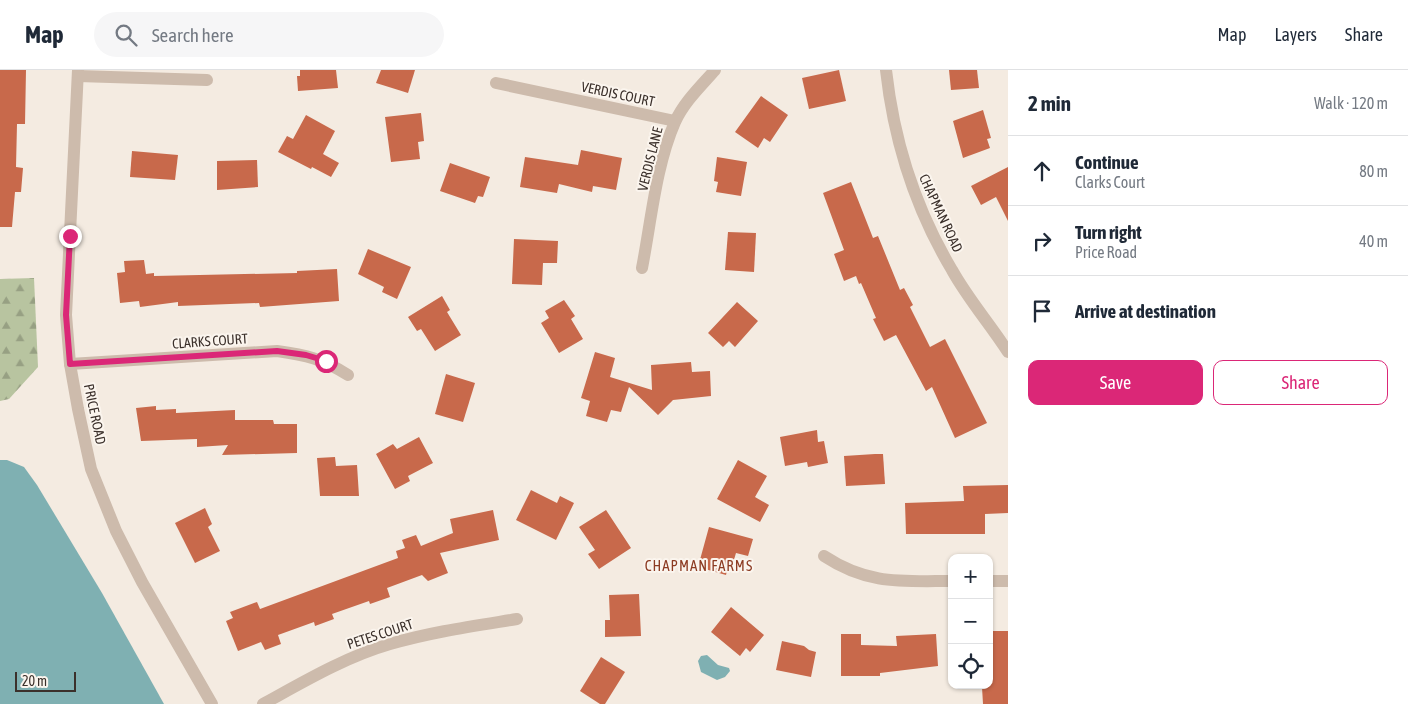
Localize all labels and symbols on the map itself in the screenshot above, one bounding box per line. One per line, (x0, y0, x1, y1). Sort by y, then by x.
street label: VERDIS COURT (580, 78, 656, 110)
street label: VERDIS LANE (634, 125, 666, 193)
street label: CHAPMAN ROAD (916, 171, 966, 255)
route end (59, 225, 82, 248)
street label: CLARKS COURT (172, 330, 248, 352)
route start (315, 350, 338, 373)
street label: PRICE ROAD (81, 382, 109, 446)
district label: CHAPMAN FARMS (645, 557, 753, 574)
street label: PETES COURT (345, 616, 415, 652)
scale bar (15, 669, 76, 692)

